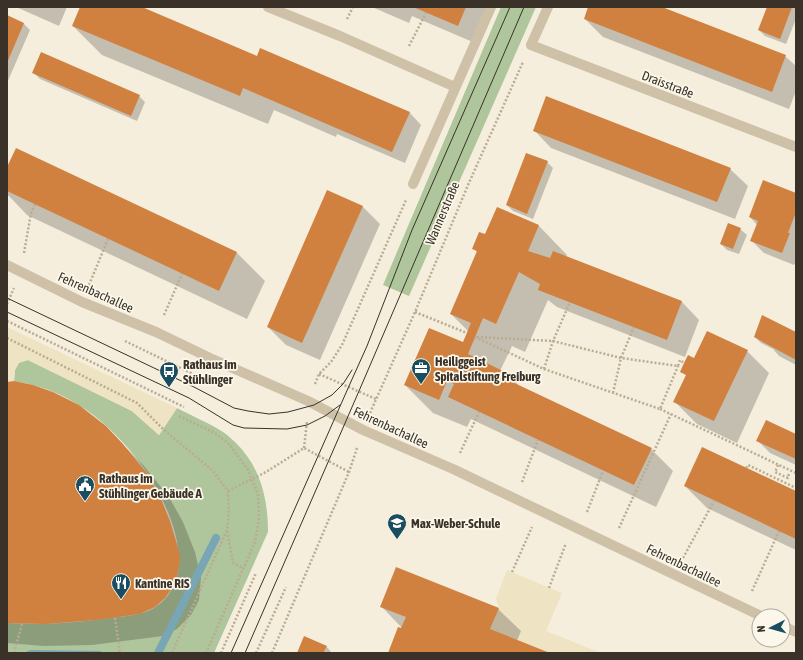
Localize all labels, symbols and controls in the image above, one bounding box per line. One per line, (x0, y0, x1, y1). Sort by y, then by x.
street label: Draisstraße (640, 68, 696, 101)
street label: Wannerstraße (422, 179, 463, 247)
street label: Fehrenbachallee (56, 269, 136, 316)
place label: Heiliggeist Spitalstiftung Freiburg (435, 354, 541, 384)
place label: Rathaus im Stühlinger (183, 357, 237, 387)
office icon: Heiliggeist Spitalstiftung Freiburg (410, 357, 432, 385)
bus stop icon: Rathaus im Stühlinger (158, 360, 180, 388)
street label: Fehrenbachallee (351, 404, 431, 451)
place label: Rathaus im Stühlinger Gebäude A (99, 471, 202, 501)
public building icon: Rathaus im Stühlinger Gebäude A (74, 474, 96, 502)
school or university icon: Max-Weber-Schule (386, 512, 408, 540)
place label: Max-Weber-Schule (411, 516, 501, 531)
street label: Fehrenbachallee (644, 541, 724, 590)
restaurant icon: Kantine RIS (110, 572, 132, 600)
place label: Kantine RIS (135, 576, 190, 591)
north arrow (751, 608, 791, 648)
text: N (755, 625, 767, 633)

